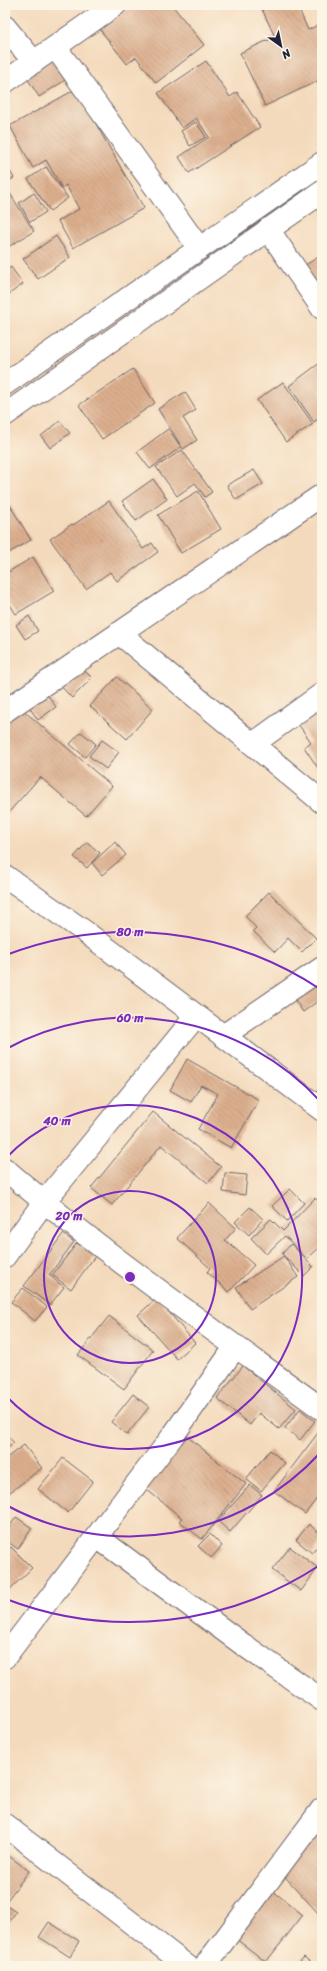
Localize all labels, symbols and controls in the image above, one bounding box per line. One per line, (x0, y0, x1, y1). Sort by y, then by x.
north arrow (261, 26, 301, 66)
text: N (277, 43, 295, 64)
text: 80 m (115, 921, 144, 943)
text: 60 m (116, 1007, 144, 1029)
text: 40 m (42, 1110, 71, 1132)
text: 20 m (55, 1205, 83, 1227)
centre of rings (123, 1270, 137, 1284)

